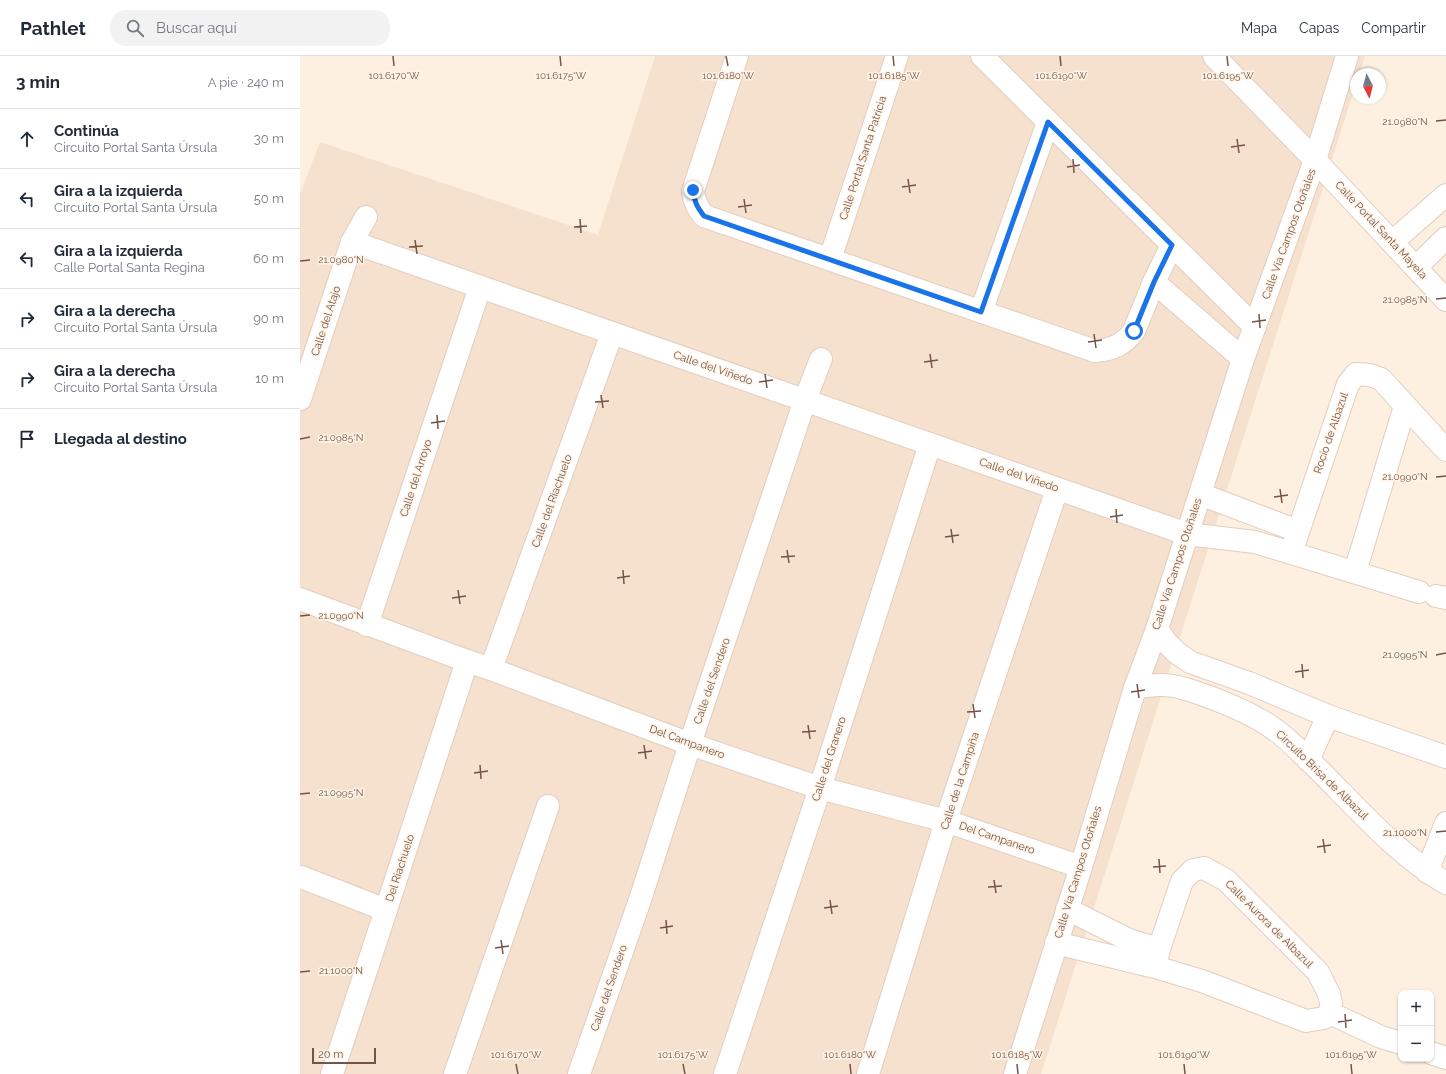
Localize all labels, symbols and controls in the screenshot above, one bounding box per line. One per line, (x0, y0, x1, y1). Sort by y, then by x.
search box (110, 10, 390, 46)
text: Pathlet (20, 17, 86, 39)
icon: search (124, 17, 146, 39)
text: Buscar aquí (156, 19, 237, 37)
text: Mapa (1241, 20, 1277, 36)
text: Capas (1299, 20, 1339, 36)
text: Compartir (1361, 20, 1426, 36)
north arrow (1350, 68, 1386, 104)
text: 101.6170°W (368, 70, 420, 81)
text: 101.6175°W (536, 70, 587, 81)
text: 101.6180°W (702, 70, 754, 81)
text: 101.6185°W (868, 70, 920, 81)
text: 101.6190°W (1035, 70, 1087, 81)
text: 101.6195°W (1202, 70, 1254, 81)
text: 3 min (16, 72, 60, 92)
text: A pie · 240 m (208, 75, 284, 90)
street label: Calle Portal Santa Patricia (837, 94, 889, 222)
text: 21.0980°N (1382, 116, 1428, 127)
text: Continúa (54, 122, 119, 140)
icon: ahead (16, 128, 38, 150)
text: 30 m (254, 131, 284, 146)
text: Circuito Portal Santa Úrsula (54, 140, 217, 155)
street label: Calle Vía Campos Otoñales (1259, 167, 1319, 301)
street label: Calle Portal Santa Mayela (1332, 178, 1430, 282)
route end (684, 181, 702, 199)
text: Gira a la izquierda (54, 182, 183, 200)
icon: left (16, 188, 38, 210)
text: 50 m (254, 191, 284, 206)
text: Circuito Portal Santa Úrsula (54, 200, 217, 215)
text: Gira a la izquierda (54, 242, 183, 260)
icon: left (16, 248, 38, 270)
text: 60 m (253, 251, 284, 266)
text: 21.0980°N (318, 254, 364, 265)
text: Calle Portal Santa Regina (54, 260, 205, 275)
street label: Calle del Atajo (309, 284, 344, 358)
text: 21.0985°N (1382, 294, 1428, 305)
text: Gira a la derecha (54, 302, 175, 320)
icon: right (16, 308, 38, 330)
text: 90 m (253, 311, 284, 326)
text: Circuito Portal Santa Úrsula (54, 320, 217, 335)
route start (1125, 322, 1143, 340)
street label: Calle del Viñedo (671, 348, 755, 388)
text: Gira a la derecha (54, 362, 175, 380)
icon: right (16, 368, 38, 390)
text: 10 m (255, 371, 284, 386)
text: Circuito Portal Santa Úrsula (54, 380, 217, 395)
street label: Rocío de Albazul (1311, 391, 1351, 475)
icon: arrive (16, 428, 38, 450)
text: Llegada al destino (54, 430, 187, 448)
text: 21.0985°N (318, 432, 364, 443)
street label: Calle del Arroyo (397, 437, 435, 518)
street label: Calle del Riachuelo (529, 452, 575, 549)
street label: Calle del Viñedo (977, 455, 1061, 495)
text: 21.0990°N (1382, 471, 1428, 482)
street label: Calle Vía Campos Otoñales (1150, 496, 1204, 632)
text: 21.0990°N (318, 610, 364, 621)
street label: Calle del Sendero (691, 636, 733, 726)
text: 21.0995°N (1382, 649, 1428, 660)
street label: Calle del Granero (809, 715, 849, 803)
street label: Del Campanero (648, 722, 727, 762)
street label: Circuito Brisa de Albazul (1273, 728, 1371, 822)
street label: Calle de la Campiña (938, 731, 982, 831)
text: 21.0995°N (318, 787, 364, 798)
street label: Calle Vía Campos Otoñales (1052, 804, 1104, 940)
street label: Del Campanero (957, 819, 1037, 857)
text: 21.1000°N (1383, 827, 1427, 838)
street label: Del Riachuelo (383, 832, 417, 903)
street label: Calle Aurora de Albazul (1222, 877, 1316, 971)
street label: Calle del Sendero (588, 943, 630, 1033)
text: 21.1000°N (319, 965, 363, 976)
map controls (1398, 990, 1434, 1062)
button: + (1398, 990, 1434, 1026)
button: − (1398, 1026, 1434, 1062)
scale bar (312, 1046, 376, 1065)
text: 20 m (318, 1048, 343, 1061)
text: 101.6170°W (490, 1049, 542, 1060)
text: 101.6175°W (658, 1049, 709, 1060)
text: 101.6180°W (824, 1049, 876, 1060)
text: 101.6185°W (991, 1049, 1043, 1060)
text: 101.6190°W (1158, 1049, 1210, 1060)
text: 101.6195°W (1325, 1049, 1377, 1060)

